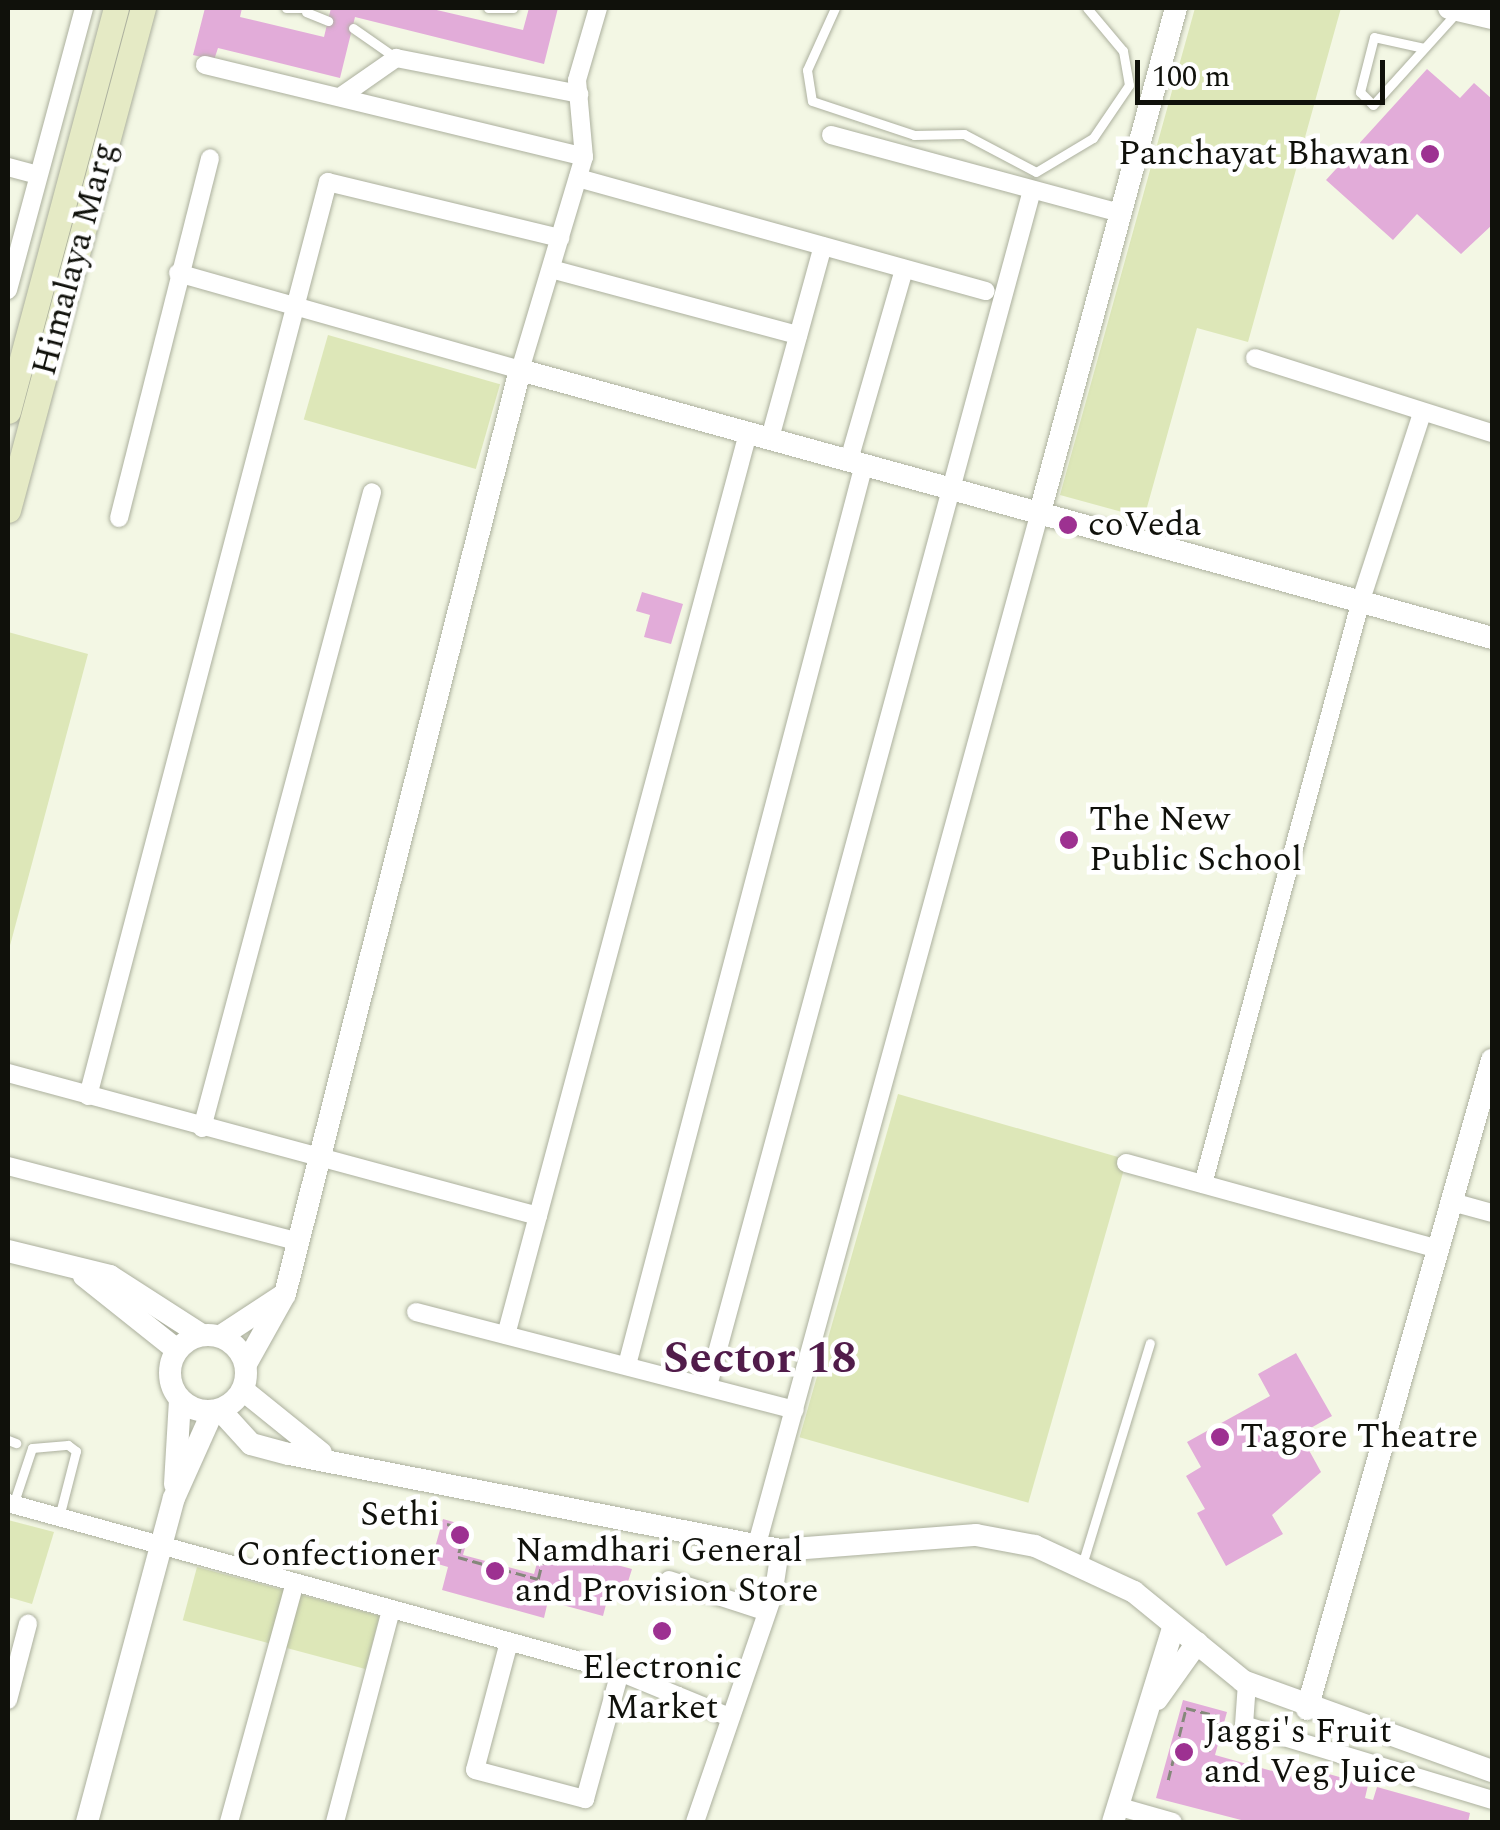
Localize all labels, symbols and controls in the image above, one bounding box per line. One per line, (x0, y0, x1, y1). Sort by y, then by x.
scale bar (1140, 40, 1390, 102)
text: 100 m (1152, 54, 1230, 100)
place label: Panchayat Bhawan (1118, 133, 1410, 175)
street label: Himalaya Marg (24, 138, 126, 380)
marker: Panchayat Bhawan (1419, 143, 1441, 165)
place label: coVeda (1088, 504, 1201, 546)
marker: coVeda (1057, 514, 1079, 536)
place label: The New Public School (1089, 799, 1302, 881)
marker: The New Public School (1058, 829, 1080, 851)
district label: Sector 18 (663, 1332, 857, 1386)
place label: Tagore Theatre (1240, 1416, 1478, 1458)
marker: Tagore Theatre (1209, 1426, 1231, 1448)
place label: Sethi Confectioner (236, 1494, 440, 1576)
marker: Sethi Confectioner (449, 1524, 471, 1546)
place label: Namdhari General and Provision Store (515, 1530, 818, 1612)
marker: Namdhari General and Provision Store (484, 1560, 506, 1582)
marker: Electronic Market (651, 1620, 673, 1642)
place label: Electronic Market (582, 1647, 742, 1729)
place label: Jaggi's Fruit and Veg Juice (1204, 1711, 1416, 1793)
marker: Jaggi's Fruit and Veg Juice (1173, 1741, 1195, 1763)

